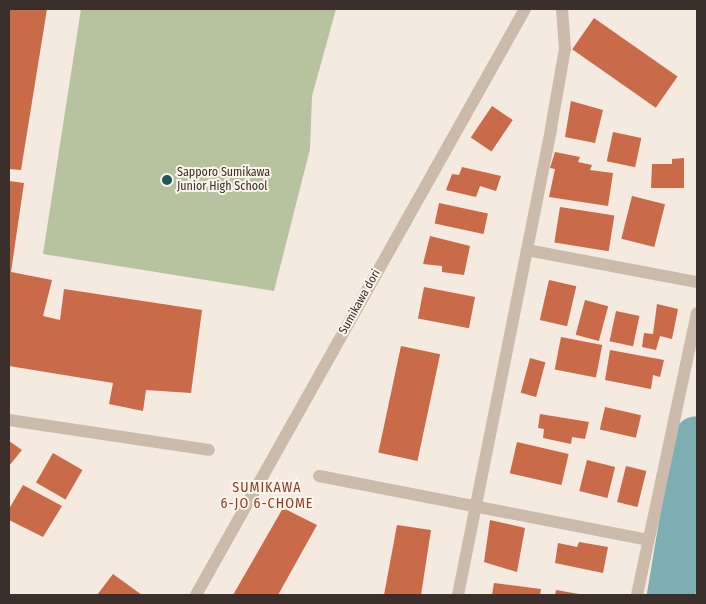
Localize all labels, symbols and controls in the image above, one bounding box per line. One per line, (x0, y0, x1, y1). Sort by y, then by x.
place label: Sapporo Sumikawa Junior High School (177, 166, 270, 194)
marker: Sapporo Sumikawa Junior High School (161, 174, 173, 186)
street label: Sumikawa dori (336, 267, 384, 337)
district label: SUMIKAWA 6-JO 6-CHOME (219, 480, 315, 512)

